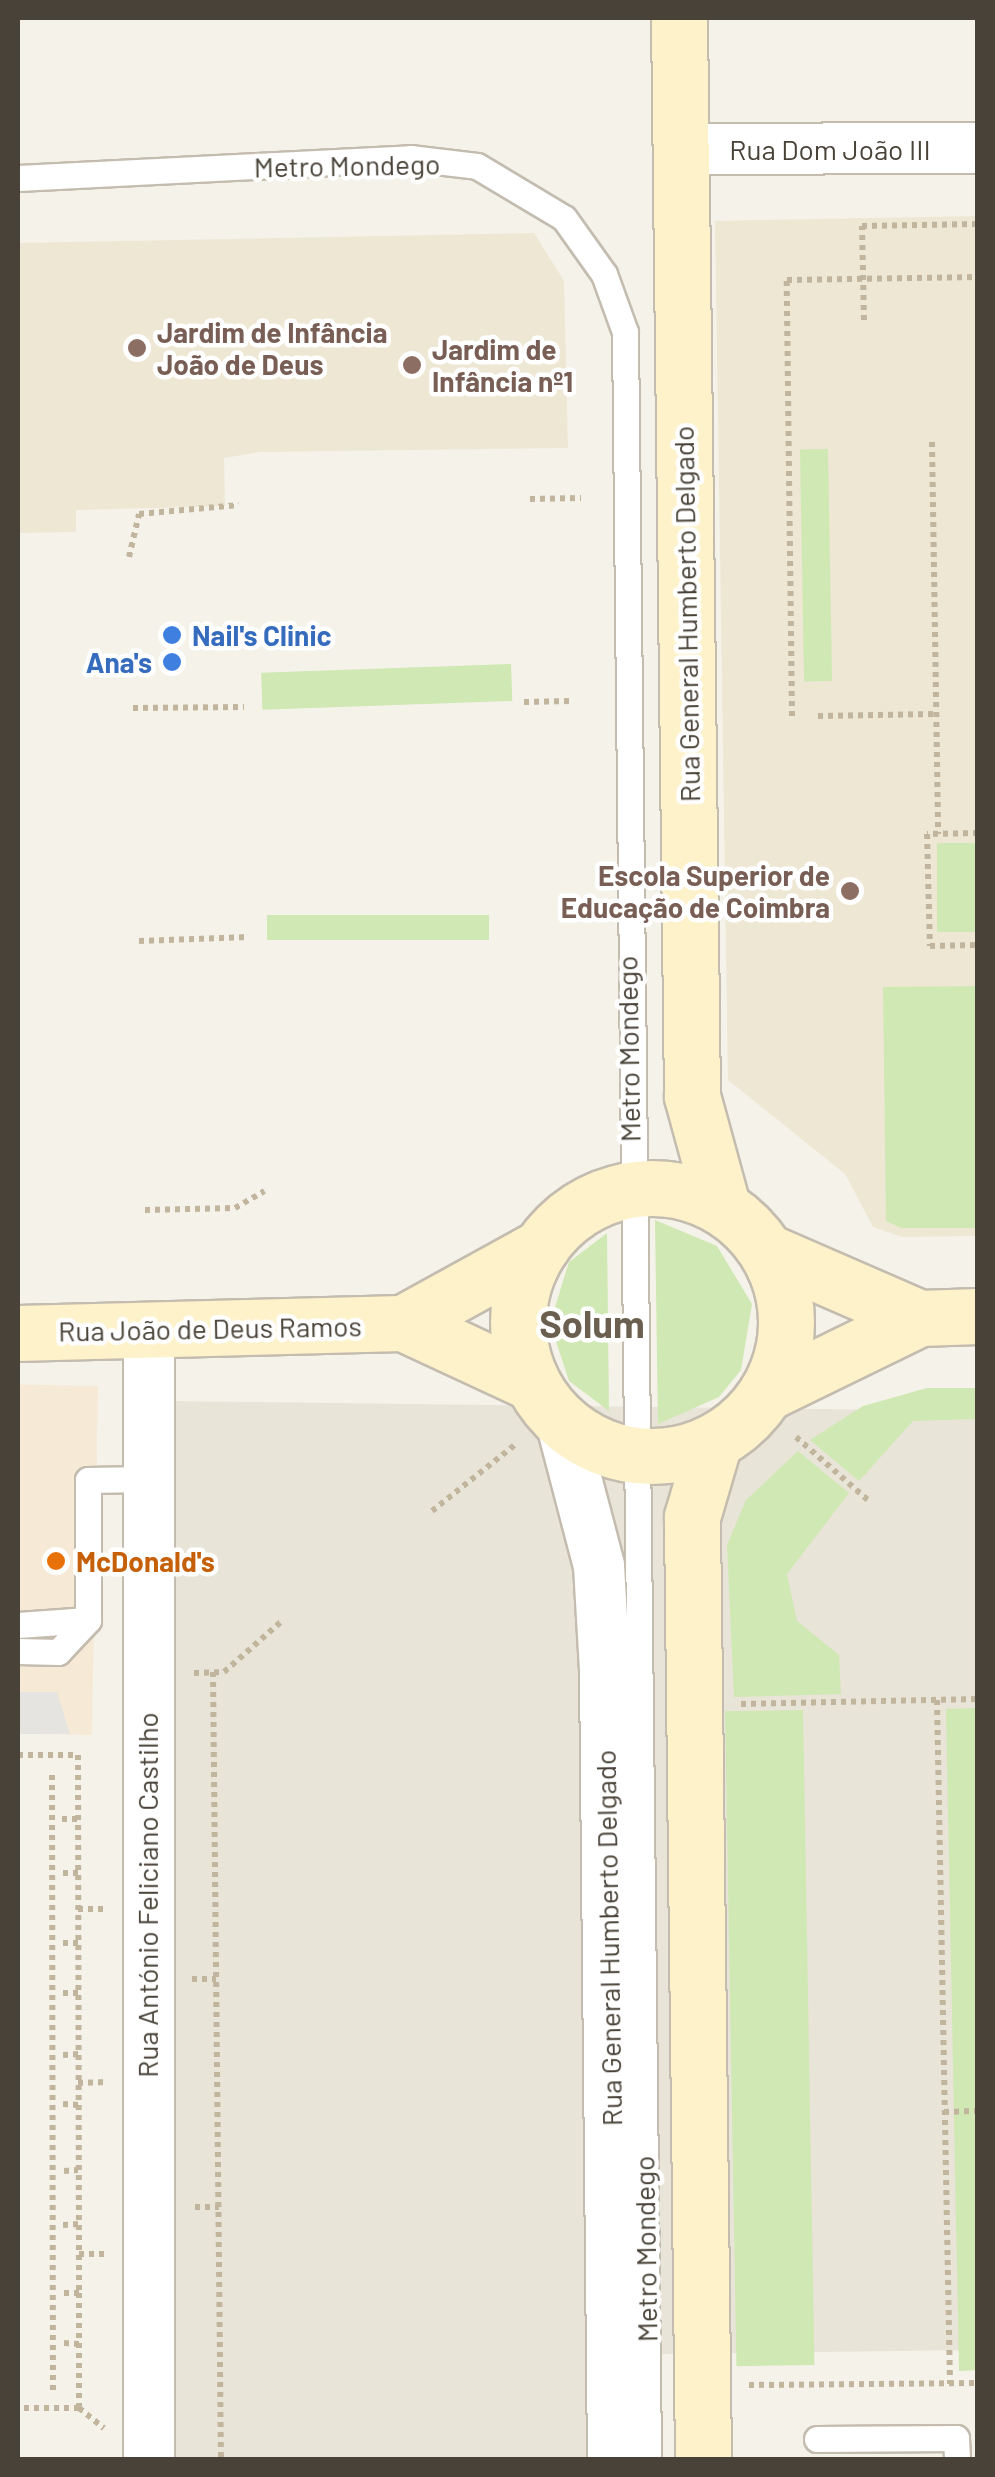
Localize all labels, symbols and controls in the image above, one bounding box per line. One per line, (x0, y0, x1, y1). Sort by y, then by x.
street label: Rua Dom João III (729, 132, 931, 166)
street label: Metro Mondego (253, 147, 441, 183)
place label: Jardim de Infância João de Deus (157, 315, 387, 381)
place label: Jardim de Infância nº1 (432, 332, 573, 398)
marker: Jardim de Infância João de Deus (126, 337, 148, 359)
marker: Jardim de Infância nº1 (401, 354, 423, 376)
street label: Rua General Humberto Delgado (666, 425, 706, 803)
place label: Nail's Clinic (192, 618, 332, 652)
marker: Nail's Clinic (161, 624, 183, 646)
place label: Ana's (86, 645, 152, 679)
marker: Ana's (161, 651, 183, 673)
place label: Escola Superior de Educação de Coimbra (561, 858, 830, 924)
marker: Escola Superior de Educação de Coimbra (839, 880, 861, 902)
street label: Metro Mondego (610, 955, 646, 1143)
district label: Solum (539, 1301, 645, 1347)
street label: Rua João de Deus Ramos (58, 1309, 362, 1347)
place label: McDonald's (76, 1544, 215, 1578)
marker: McDonald's (45, 1550, 67, 1572)
street label: Rua António Feliciano Castilho (130, 1712, 164, 2078)
street label: Rua General Humberto Delgado (588, 1749, 628, 2127)
street label: Metro Mondego (627, 2155, 663, 2343)

